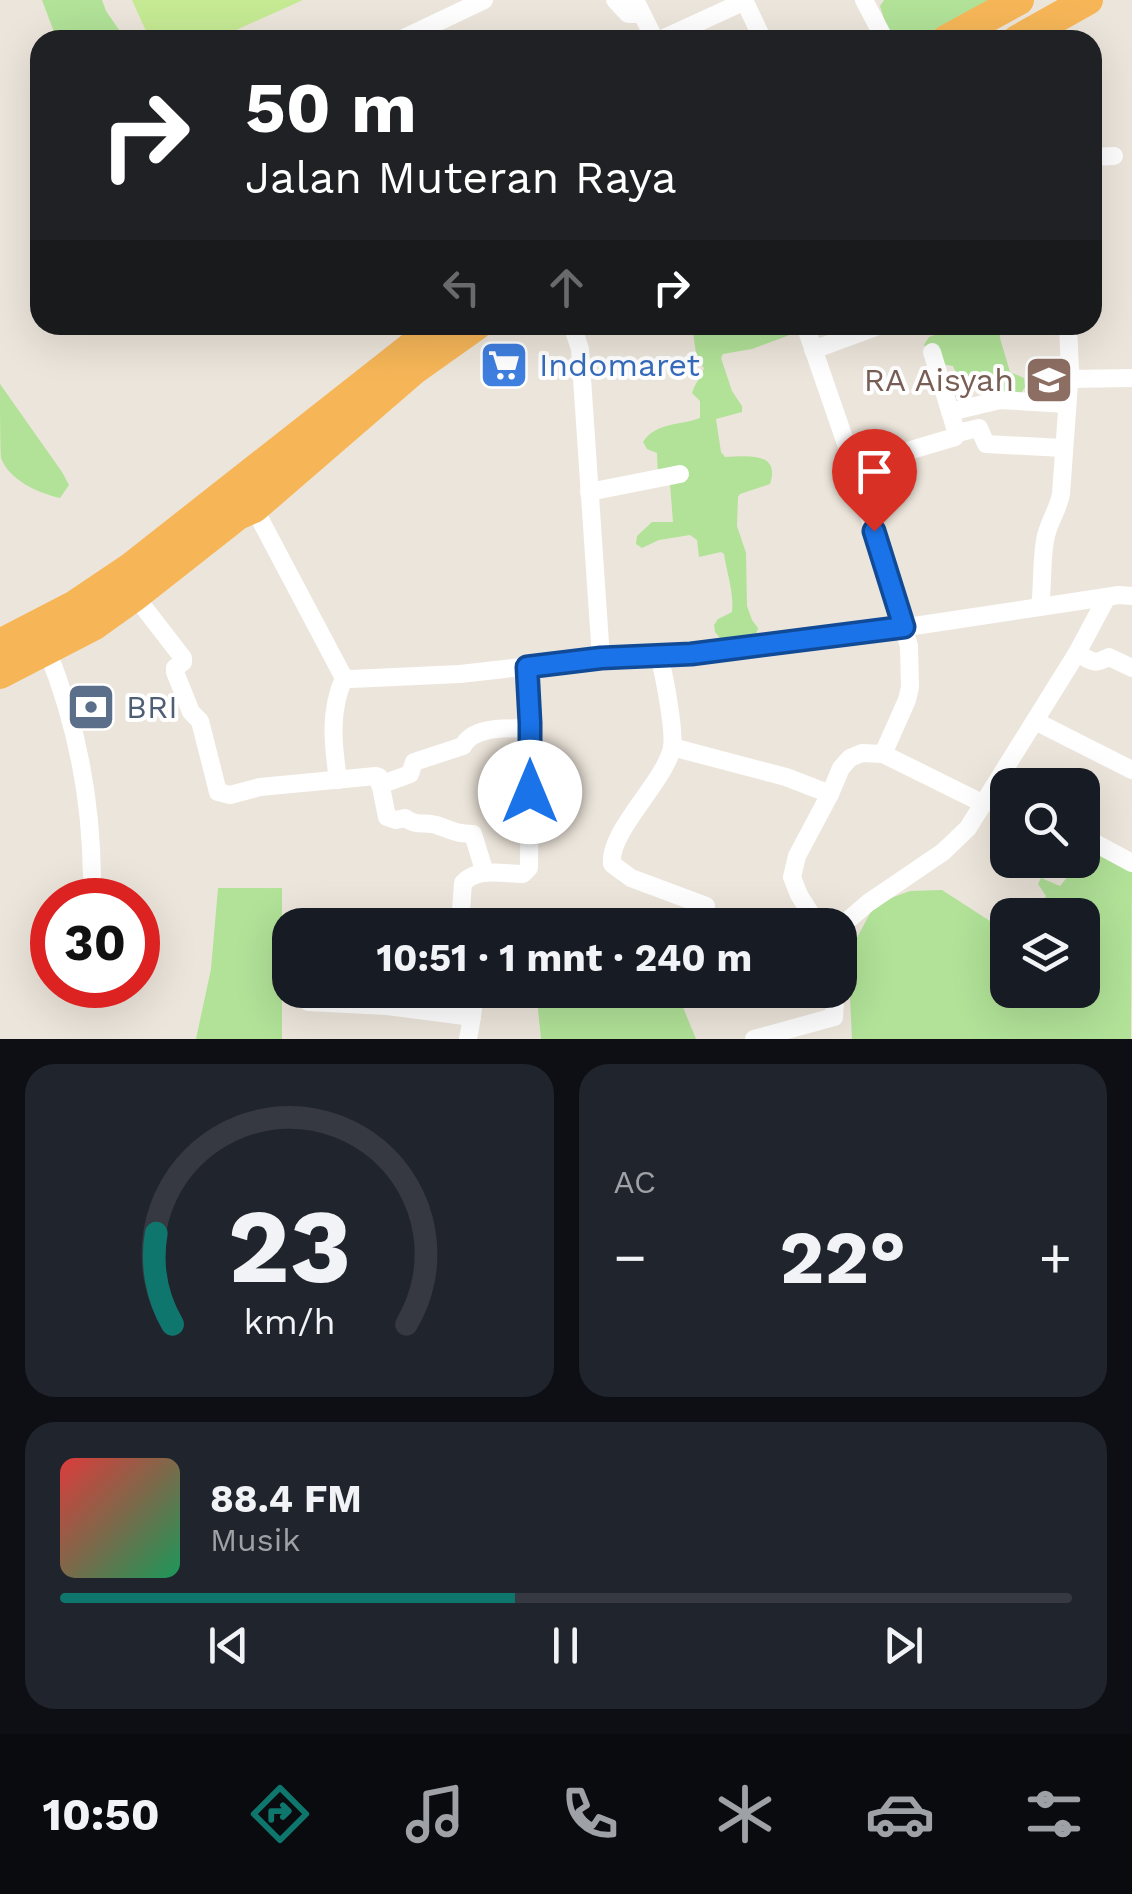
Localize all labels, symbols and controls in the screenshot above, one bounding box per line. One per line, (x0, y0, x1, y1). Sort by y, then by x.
text: 50 m (245, 67, 417, 149)
icon: right (80, 70, 210, 200)
text: Jalan Muteran Raya (245, 151, 677, 204)
icon: left (434, 260, 489, 315)
icon: ahead (539, 260, 594, 315)
icon: right (644, 260, 699, 315)
supermarket icon: Indomaret (478, 339, 530, 391)
place label: Indomaret (539, 346, 700, 384)
school or university icon: RA Aisyah (1023, 354, 1075, 406)
place label: RA Aisyah (864, 361, 1014, 399)
pin (832, 429, 917, 532)
icon: arrive (847, 444, 902, 499)
bank icon: BRI (65, 681, 117, 733)
place label: BRI (126, 688, 178, 726)
position arrow (478, 740, 582, 844)
map controls (990, 768, 1100, 1008)
button: search (990, 768, 1100, 878)
speed limit sign: 30 (30, 878, 160, 1008)
button: layers (990, 898, 1100, 1008)
text: 10:51 · 1 mnt · 240 m (377, 936, 752, 980)
text: AC (614, 1163, 656, 1201)
text: 23 (227, 1185, 351, 1307)
text: 22° (779, 1213, 906, 1301)
text: − (614, 1225, 647, 1289)
text: + (1039, 1225, 1072, 1289)
text: km/h (243, 1301, 335, 1343)
text: 88.4 FM (210, 1477, 362, 1521)
text: Musik (210, 1521, 300, 1559)
icon: previous (201, 1618, 256, 1673)
icon: pause (538, 1618, 593, 1673)
icon: next (876, 1618, 931, 1673)
icon: directions (245, 1779, 315, 1849)
icon: music (400, 1779, 470, 1849)
icon: phone (555, 1779, 625, 1849)
icon: climate (710, 1779, 780, 1849)
icon: car (865, 1779, 935, 1849)
icon: filters (1019, 1779, 1089, 1849)
text: 10:50 (42, 1788, 160, 1841)

